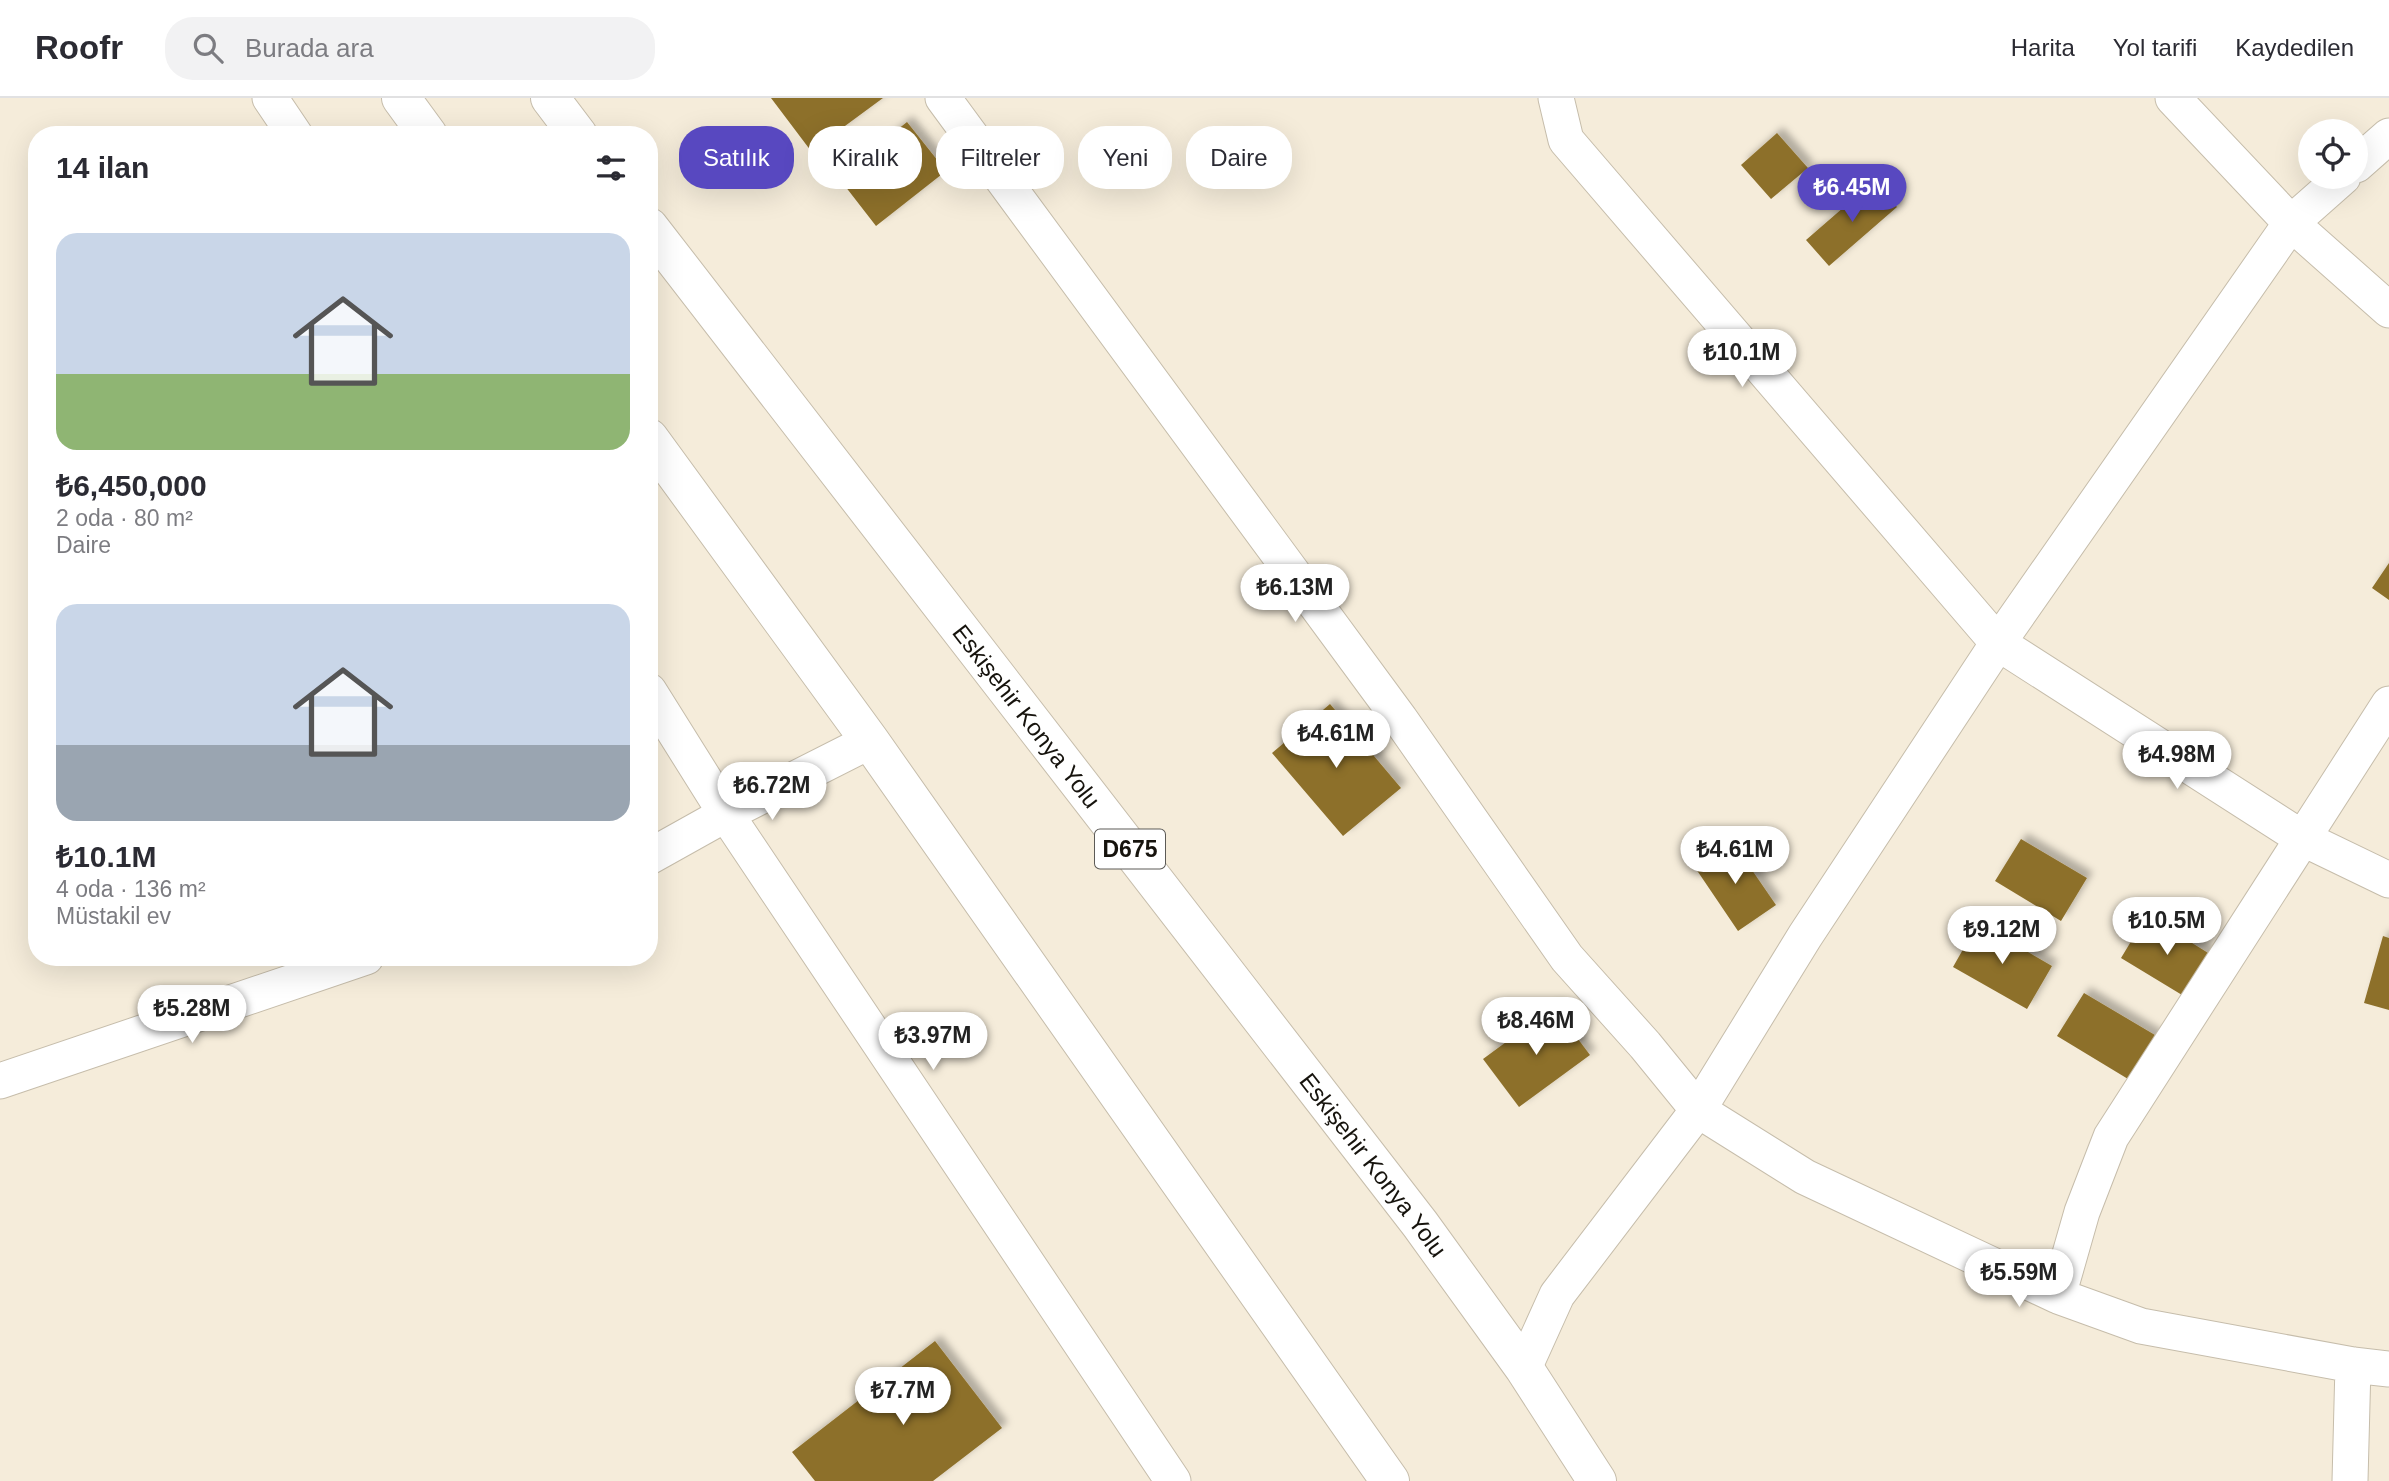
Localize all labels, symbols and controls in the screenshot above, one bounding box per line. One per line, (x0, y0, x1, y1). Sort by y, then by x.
search box (165, 17, 655, 80)
text: Roofr (35, 29, 123, 66)
icon: search (189, 29, 227, 67)
text: Burada ara (245, 33, 374, 63)
text: Harita (2011, 34, 2075, 61)
text: Yol tarifi (2113, 34, 2197, 61)
text: Kaydedilen (2235, 34, 2354, 61)
map controls (2298, 119, 2368, 189)
button: locate (2298, 119, 2368, 189)
chip: Satılık (679, 126, 794, 189)
chip: Kiralık (808, 126, 922, 189)
chip: Filtreler (936, 126, 1064, 189)
chip: Yeni (1078, 126, 1172, 189)
chip: Daire (1186, 126, 1292, 189)
icon: filters (592, 149, 630, 187)
text: 14 ilan (56, 151, 149, 184)
pin: ₺6.45M (1795, 164, 1909, 224)
text: ₺6.45M (1813, 174, 1891, 200)
icon: home (280, 278, 406, 404)
pin: ₺10.1M (1685, 330, 1799, 389)
text: ₺10.1M (1703, 339, 1781, 365)
text: ₺6,450,000 (56, 469, 207, 502)
text: 2 oda · 80 m² (56, 505, 193, 531)
text: Daire (56, 532, 111, 558)
pin: ₺6.13M (1238, 564, 1352, 624)
text: ₺6.13M (1256, 574, 1334, 600)
street label: Eskişehir Konya Yolu (948, 619, 1106, 813)
icon: home (280, 649, 406, 775)
pin: ₺4.61M (1279, 710, 1393, 770)
text: ₺4.61M (1297, 720, 1375, 746)
pin: ₺4.98M (2120, 732, 2234, 791)
text: ₺4.98M (2138, 741, 2216, 767)
pin: ₺6.72M (715, 762, 829, 822)
text: ₺6.72M (733, 772, 811, 798)
pin: ₺4.61M (1678, 826, 1792, 886)
road number: D675 (1095, 830, 1165, 869)
text: ₺4.61M (1696, 836, 1774, 862)
text: ₺10.1M (56, 840, 157, 873)
text: 4 oda · 136 m² (56, 876, 206, 902)
pin: ₺10.5M (2110, 898, 2224, 957)
text: Müstakil ev (56, 903, 171, 929)
pin: ₺9.12M (1945, 906, 2059, 966)
text: ₺10.5M (2128, 907, 2206, 933)
text: ₺9.12M (1963, 916, 2041, 942)
pin: ₺5.28M (135, 986, 249, 1045)
text: ₺5.28M (153, 995, 231, 1021)
pin: ₺8.46M (1479, 998, 1593, 1057)
text: ₺8.46M (1497, 1007, 1575, 1033)
pin: ₺3.97M (876, 1012, 990, 1072)
text: ₺3.97M (894, 1022, 972, 1048)
street label: Eskişehir Konya Yolu (1295, 1067, 1452, 1262)
pin: ₺5.59M (1962, 1250, 2076, 1309)
text: ₺5.59M (1980, 1259, 2058, 1285)
pin: ₺7.7M (854, 1368, 952, 1427)
text: ₺7.7M (871, 1377, 935, 1403)

